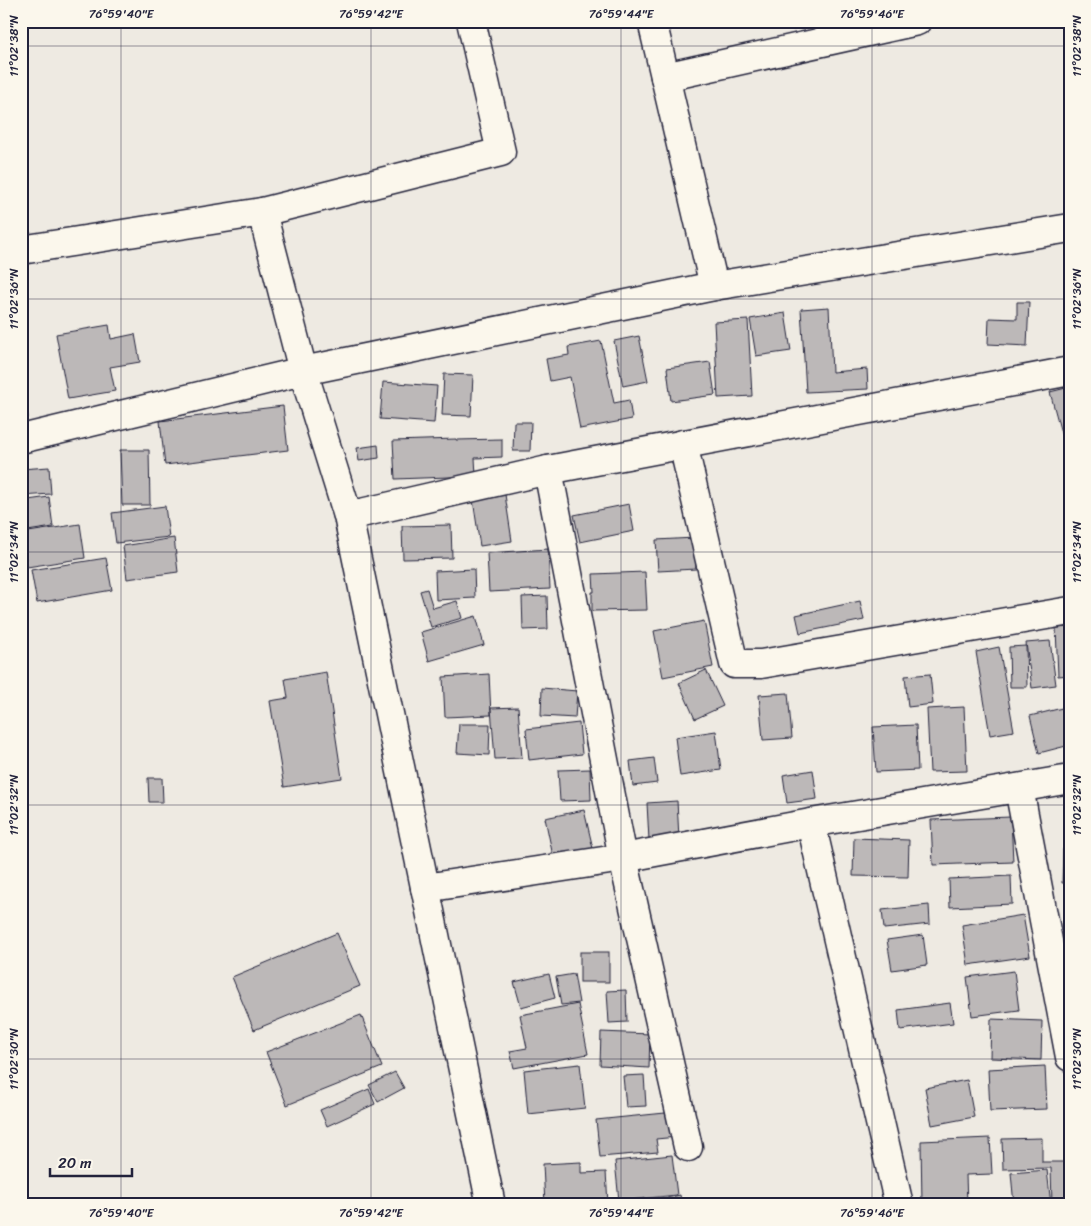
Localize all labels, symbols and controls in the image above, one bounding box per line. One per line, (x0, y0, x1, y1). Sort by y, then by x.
text: 76°59'40"E (89, 3, 155, 25)
text: 76°59'42"E (339, 3, 404, 25)
text: 76°59'44"E (589, 3, 655, 25)
text: 76°59'46"E (840, 3, 905, 25)
text: 11°02'38"N (3, 15, 25, 77)
text: 11°02'38"N (1066, 15, 1088, 77)
text: 11°02'36"N (3, 268, 25, 330)
text: 11°02'36"N (1066, 268, 1088, 330)
text: 11°02'34"N (3, 520, 25, 583)
text: 11°02'34"N (1066, 520, 1088, 583)
text: 11°02'32"N (3, 774, 25, 836)
text: 11°02'32"N (1066, 774, 1088, 836)
text: 11°02'30"N (3, 1027, 25, 1090)
text: 11°02'30"N (1066, 1027, 1088, 1090)
scale bar (50, 1146, 132, 1178)
text: 20 m (58, 1150, 92, 1176)
text: 76°59'40"E (89, 1202, 155, 1224)
text: 76°59'42"E (339, 1202, 404, 1224)
text: 76°59'44"E (589, 1202, 655, 1224)
text: 76°59'46"E (840, 1202, 905, 1224)

